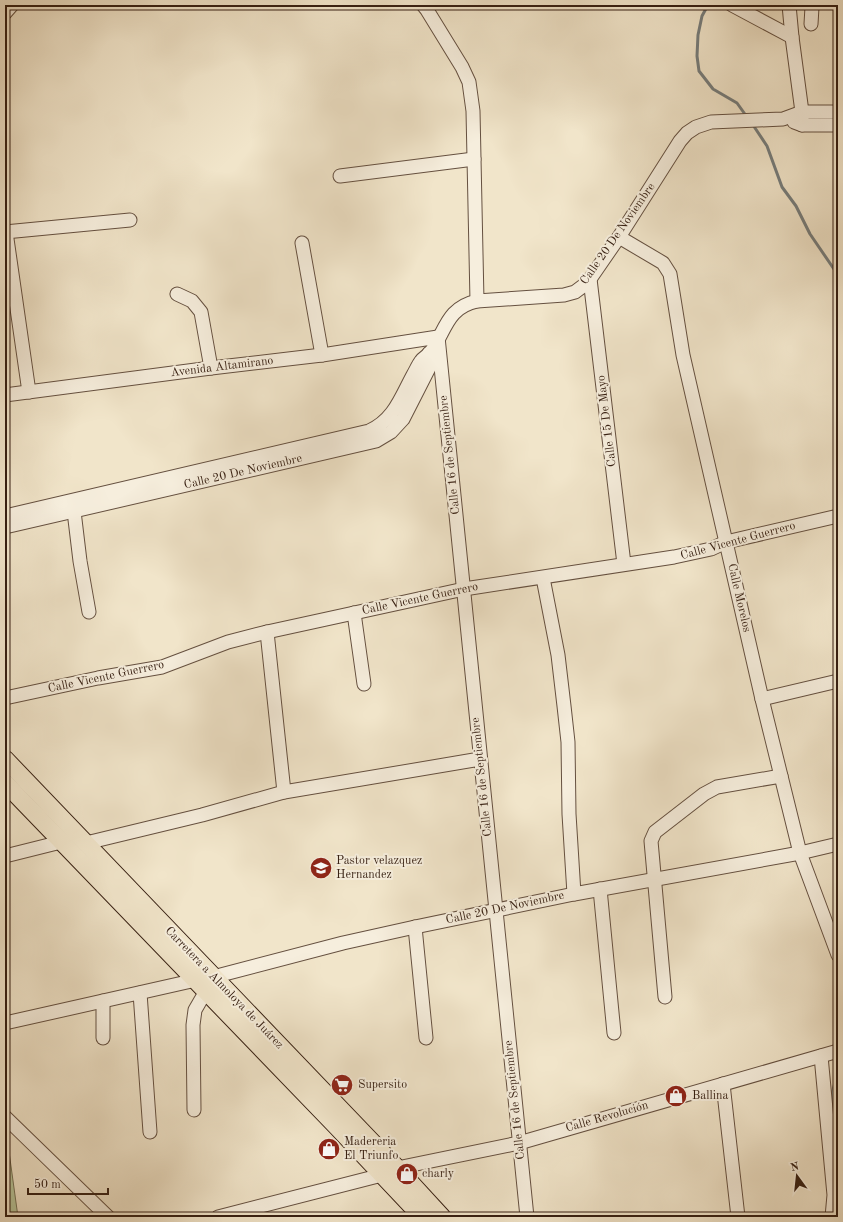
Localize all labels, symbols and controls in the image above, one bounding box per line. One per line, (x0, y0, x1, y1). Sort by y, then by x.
street label: Calle 20 De Noviembre (578, 181, 658, 287)
street label: Avenida Altamirano (170, 355, 274, 379)
street label: Calle 15 De Mayo (594, 374, 619, 468)
street label: Calle 16 de Septiembre (438, 394, 462, 515)
street label: Calle 20 De Noviembre (183, 452, 304, 491)
street label: Calle Vicente Guerrero (679, 520, 797, 562)
street label: Calle Morelos (725, 562, 753, 634)
street label: Calle Vicente Guerrero (361, 581, 479, 617)
street label: Calle Vicente Guerrero (47, 659, 165, 695)
street label: Calle 16 de Septiembre (470, 716, 494, 837)
school or university icon: Pastor velazquez Hernandez (308, 855, 334, 881)
place label: Pastor velazquez Hernandez (336, 855, 422, 881)
street label: Calle 20 De Noviembre (445, 889, 566, 926)
street label: Carretera a Almoloya de Juárez (163, 925, 285, 1051)
street label: Calle 16 de Septiembre (503, 1039, 527, 1160)
supermarket icon: Supersito (329, 1072, 355, 1098)
place label: Supersito (358, 1079, 407, 1091)
shop icon: Ballina (663, 1083, 689, 1109)
place label: Ballina (692, 1090, 728, 1102)
street label: Calle Revolución (564, 1099, 650, 1135)
shop icon: Madereria El Triunfo (316, 1136, 342, 1162)
place label: Madereria El Triunfo (344, 1136, 398, 1162)
north arrow (777, 1156, 817, 1196)
shop icon: charly (394, 1161, 420, 1187)
text: N (789, 1161, 801, 1174)
place label: charly (422, 1168, 455, 1180)
scale bar (28, 1170, 108, 1196)
text: 50 m (34, 1178, 61, 1191)

